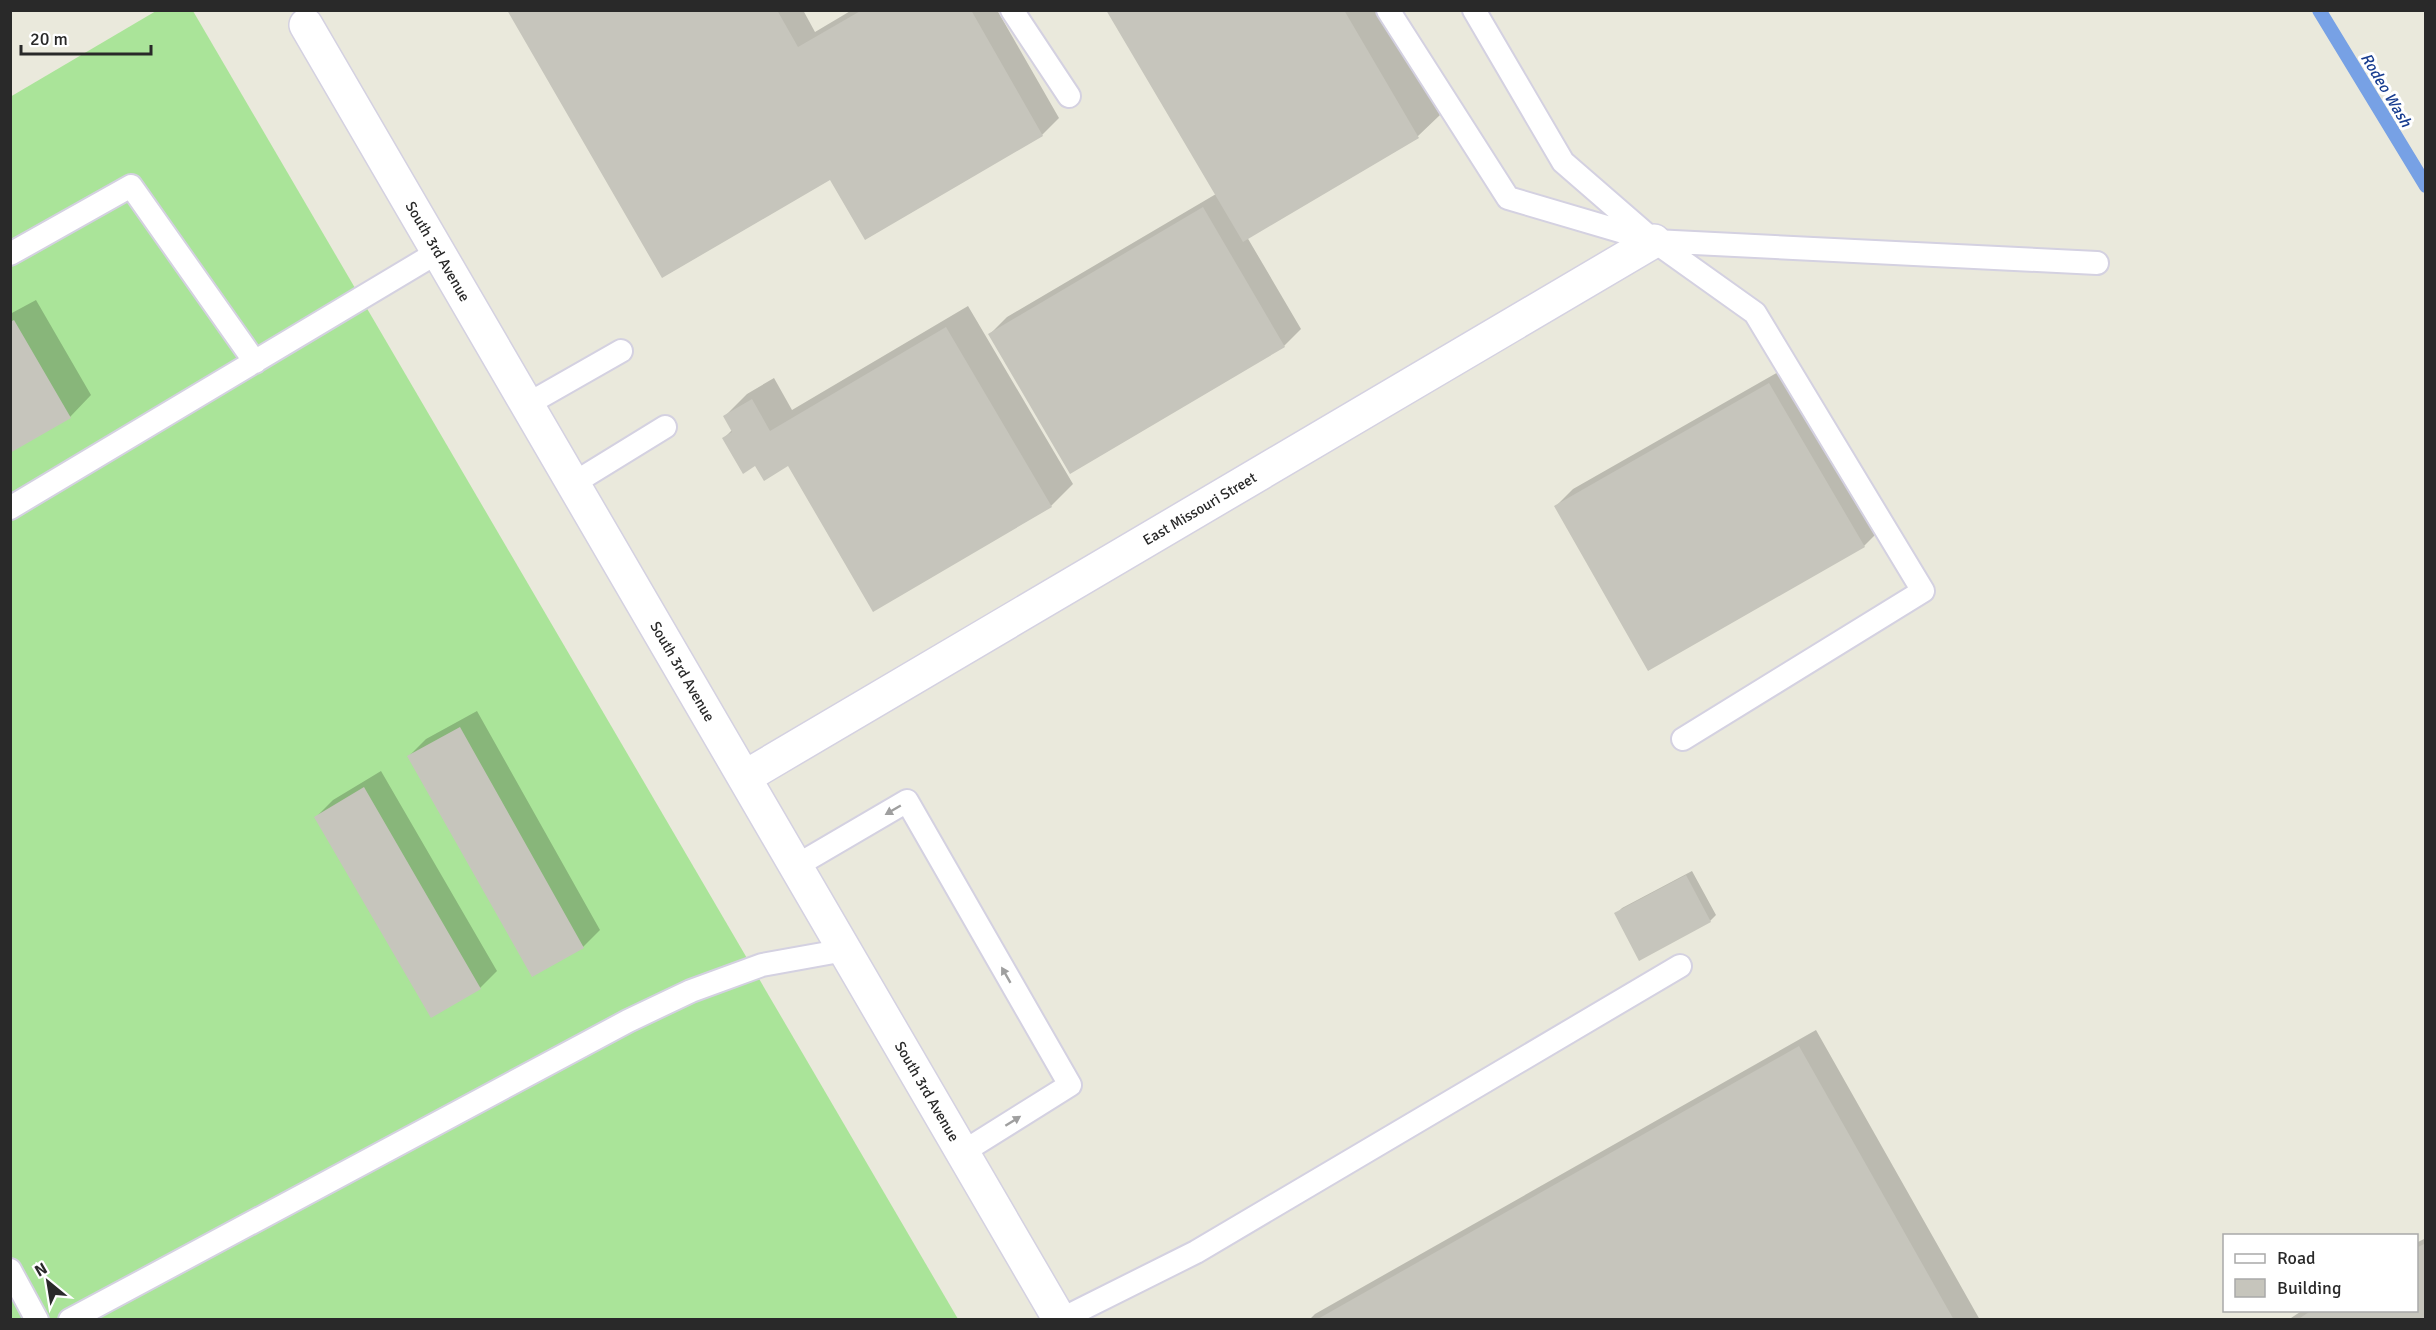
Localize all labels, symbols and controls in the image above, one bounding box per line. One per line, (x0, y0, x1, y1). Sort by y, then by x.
scale bar (21, 18, 152, 56)
text: 20 m (30, 28, 68, 50)
water label: Rodeo Wash (2356, 49, 2417, 132)
street label: South 3rd Avenue (402, 198, 474, 305)
street label: East Missouri Street (1140, 468, 1260, 549)
street label: South 3rd Avenue (646, 618, 719, 725)
one-way arrow (884, 805, 901, 815)
one-way arrow (1002, 966, 1012, 983)
street label: South 3rd Avenue (891, 1038, 963, 1145)
one-way arrow (1005, 1116, 1021, 1127)
legend (2223, 1234, 2418, 1312)
text: Road (2277, 1247, 2316, 1269)
north arrow (18, 1252, 78, 1312)
text: N (31, 1258, 51, 1281)
text: Building (2277, 1277, 2341, 1299)

